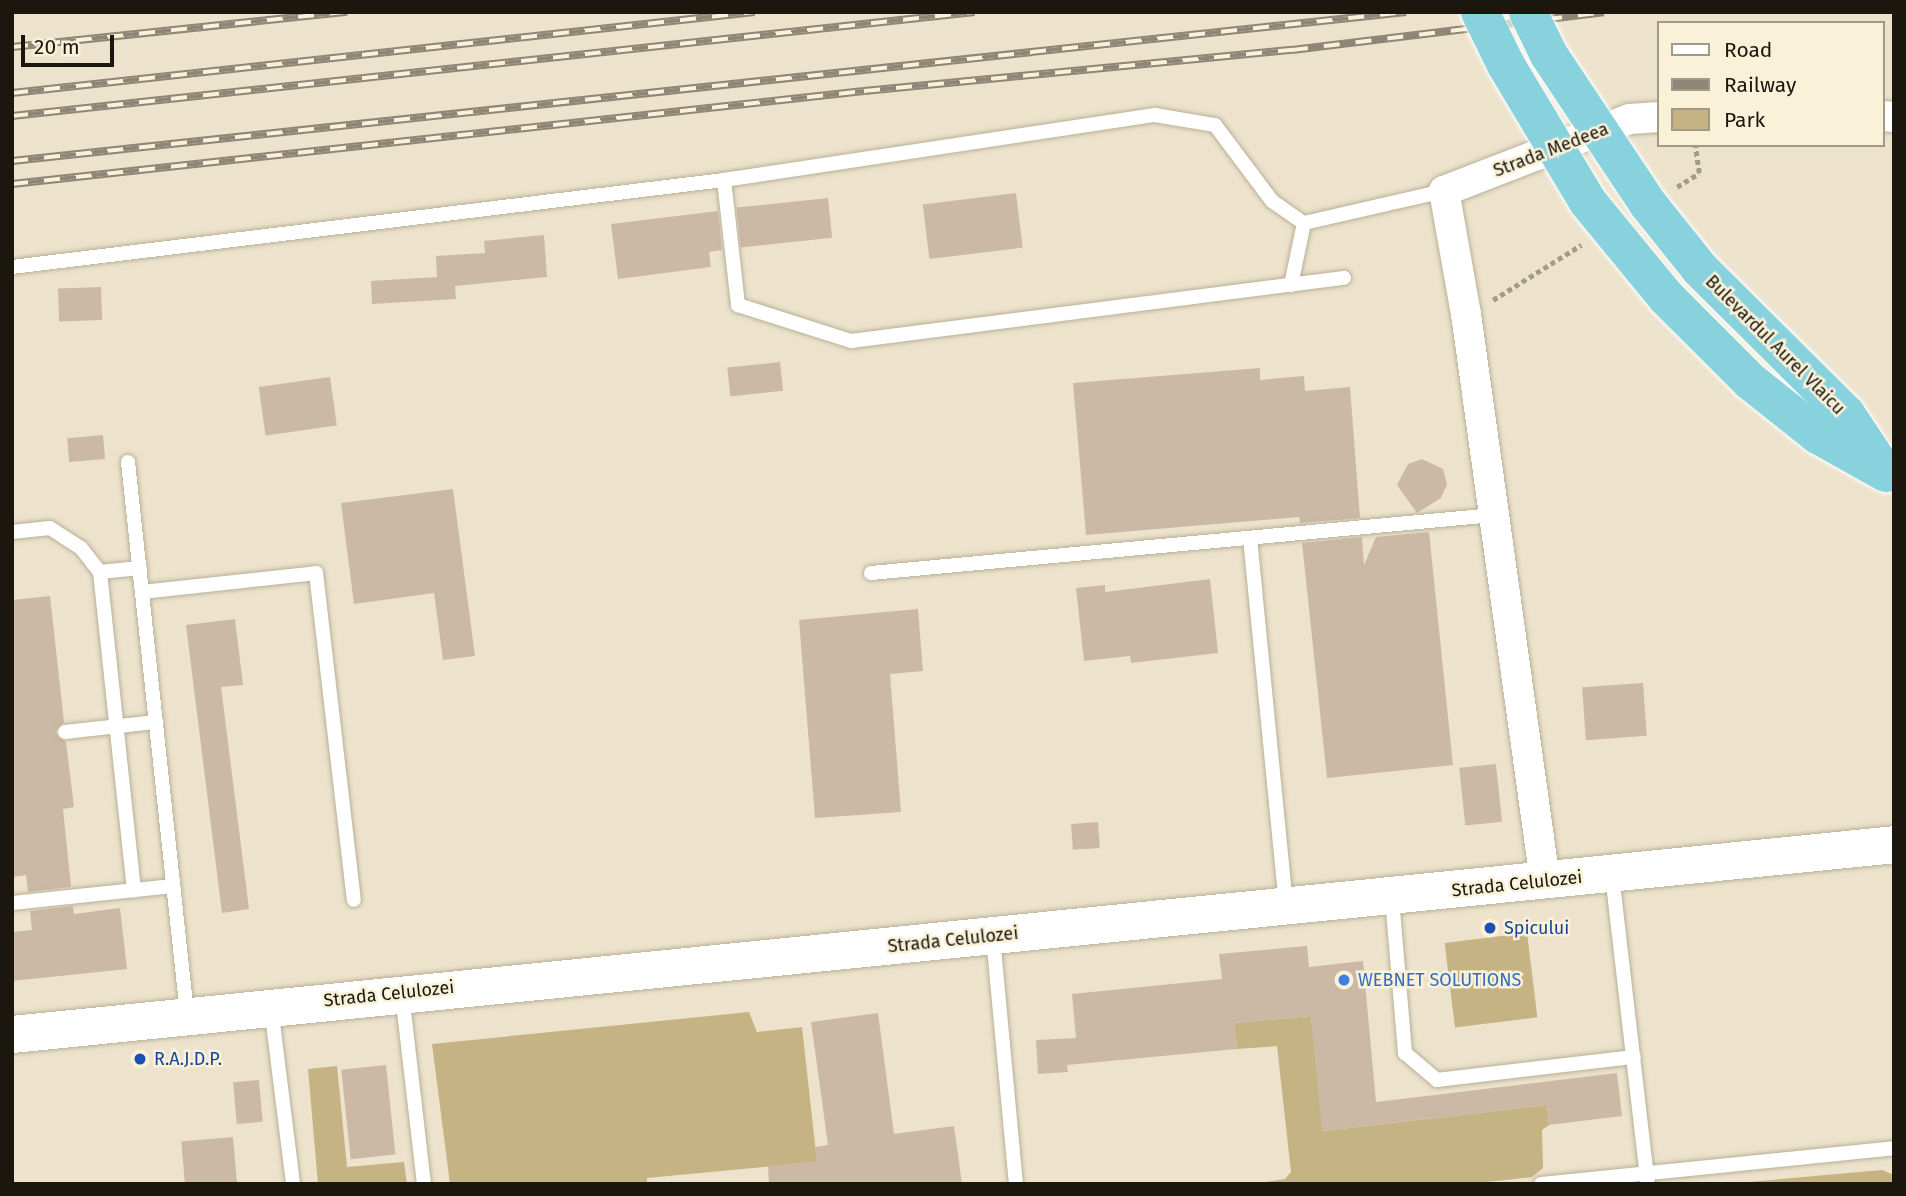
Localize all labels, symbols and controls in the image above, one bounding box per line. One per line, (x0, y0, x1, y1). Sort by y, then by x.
scale bar (24, 21, 117, 65)
legend (1658, 21, 1885, 147)
text: 20 m (34, 34, 80, 60)
text: Road (1724, 37, 1772, 63)
text: Railway (1724, 72, 1796, 98)
text: Park (1724, 107, 1765, 133)
street label: Strada Medeea (1490, 118, 1612, 182)
street label: Bulevardul Aurel Vlaicu (1701, 271, 1849, 419)
street label: Strada Celulozei (1451, 866, 1583, 902)
place label: Spicului (1504, 917, 1569, 939)
marker: Spicului (1482, 920, 1498, 936)
street label: Strada Celulozei (887, 922, 1019, 958)
place label: WEBNET SOLUTIONS (1358, 969, 1521, 991)
marker: WEBNET SOLUTIONS (1336, 972, 1352, 988)
street label: Strada Celulozei (323, 976, 455, 1012)
place label: R.A.J.D.P. (154, 1048, 222, 1070)
marker: R.A.J.D.P. (132, 1051, 148, 1067)

